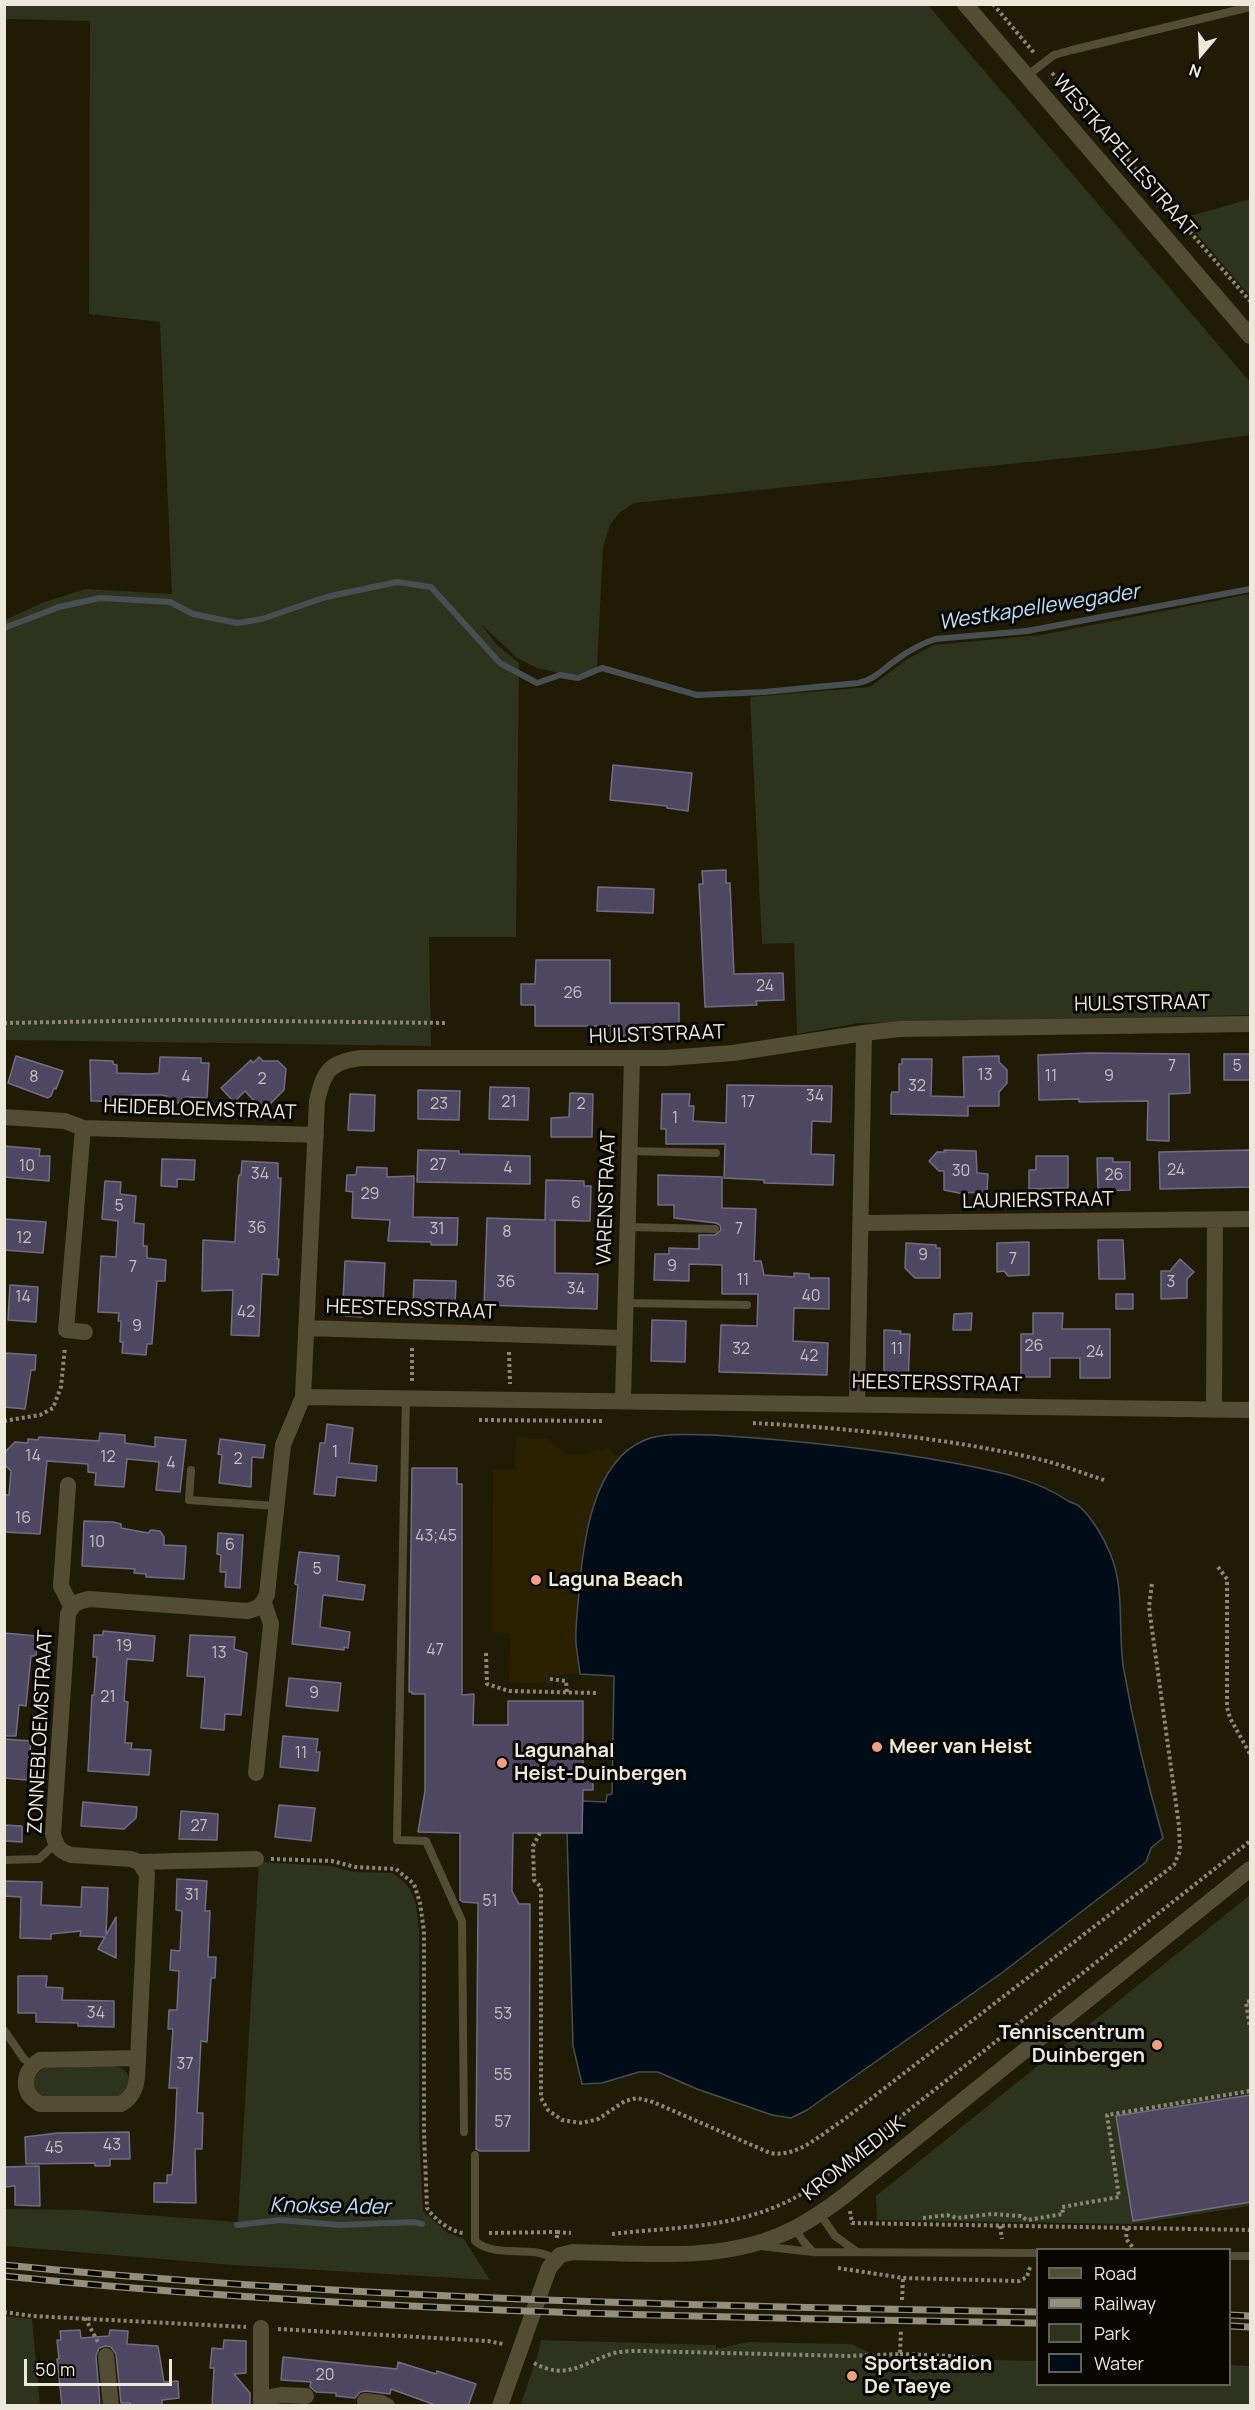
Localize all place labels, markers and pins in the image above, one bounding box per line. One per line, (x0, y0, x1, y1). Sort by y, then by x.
place label: Laguna Beach (548, 1568, 683, 1592)
marker: Laguna Beach (529, 1573, 543, 1587)
place label: Meer van Heist (889, 1735, 1032, 1759)
place label: Lagunahal Heist-Duinbergen (514, 1739, 687, 1786)
marker: Meer van Heist (870, 1740, 884, 1754)
marker: Lagunahal Heist-Duinbergen (495, 1756, 509, 1770)
place label: Tenniscentrum Duinbergen (999, 2021, 1145, 2068)
marker: Tenniscentrum Duinbergen (1150, 2038, 1164, 2052)
place label: Sportstadion De Taeye (864, 2352, 992, 2399)
marker: Sportstadion De Taeye (845, 2369, 859, 2383)

